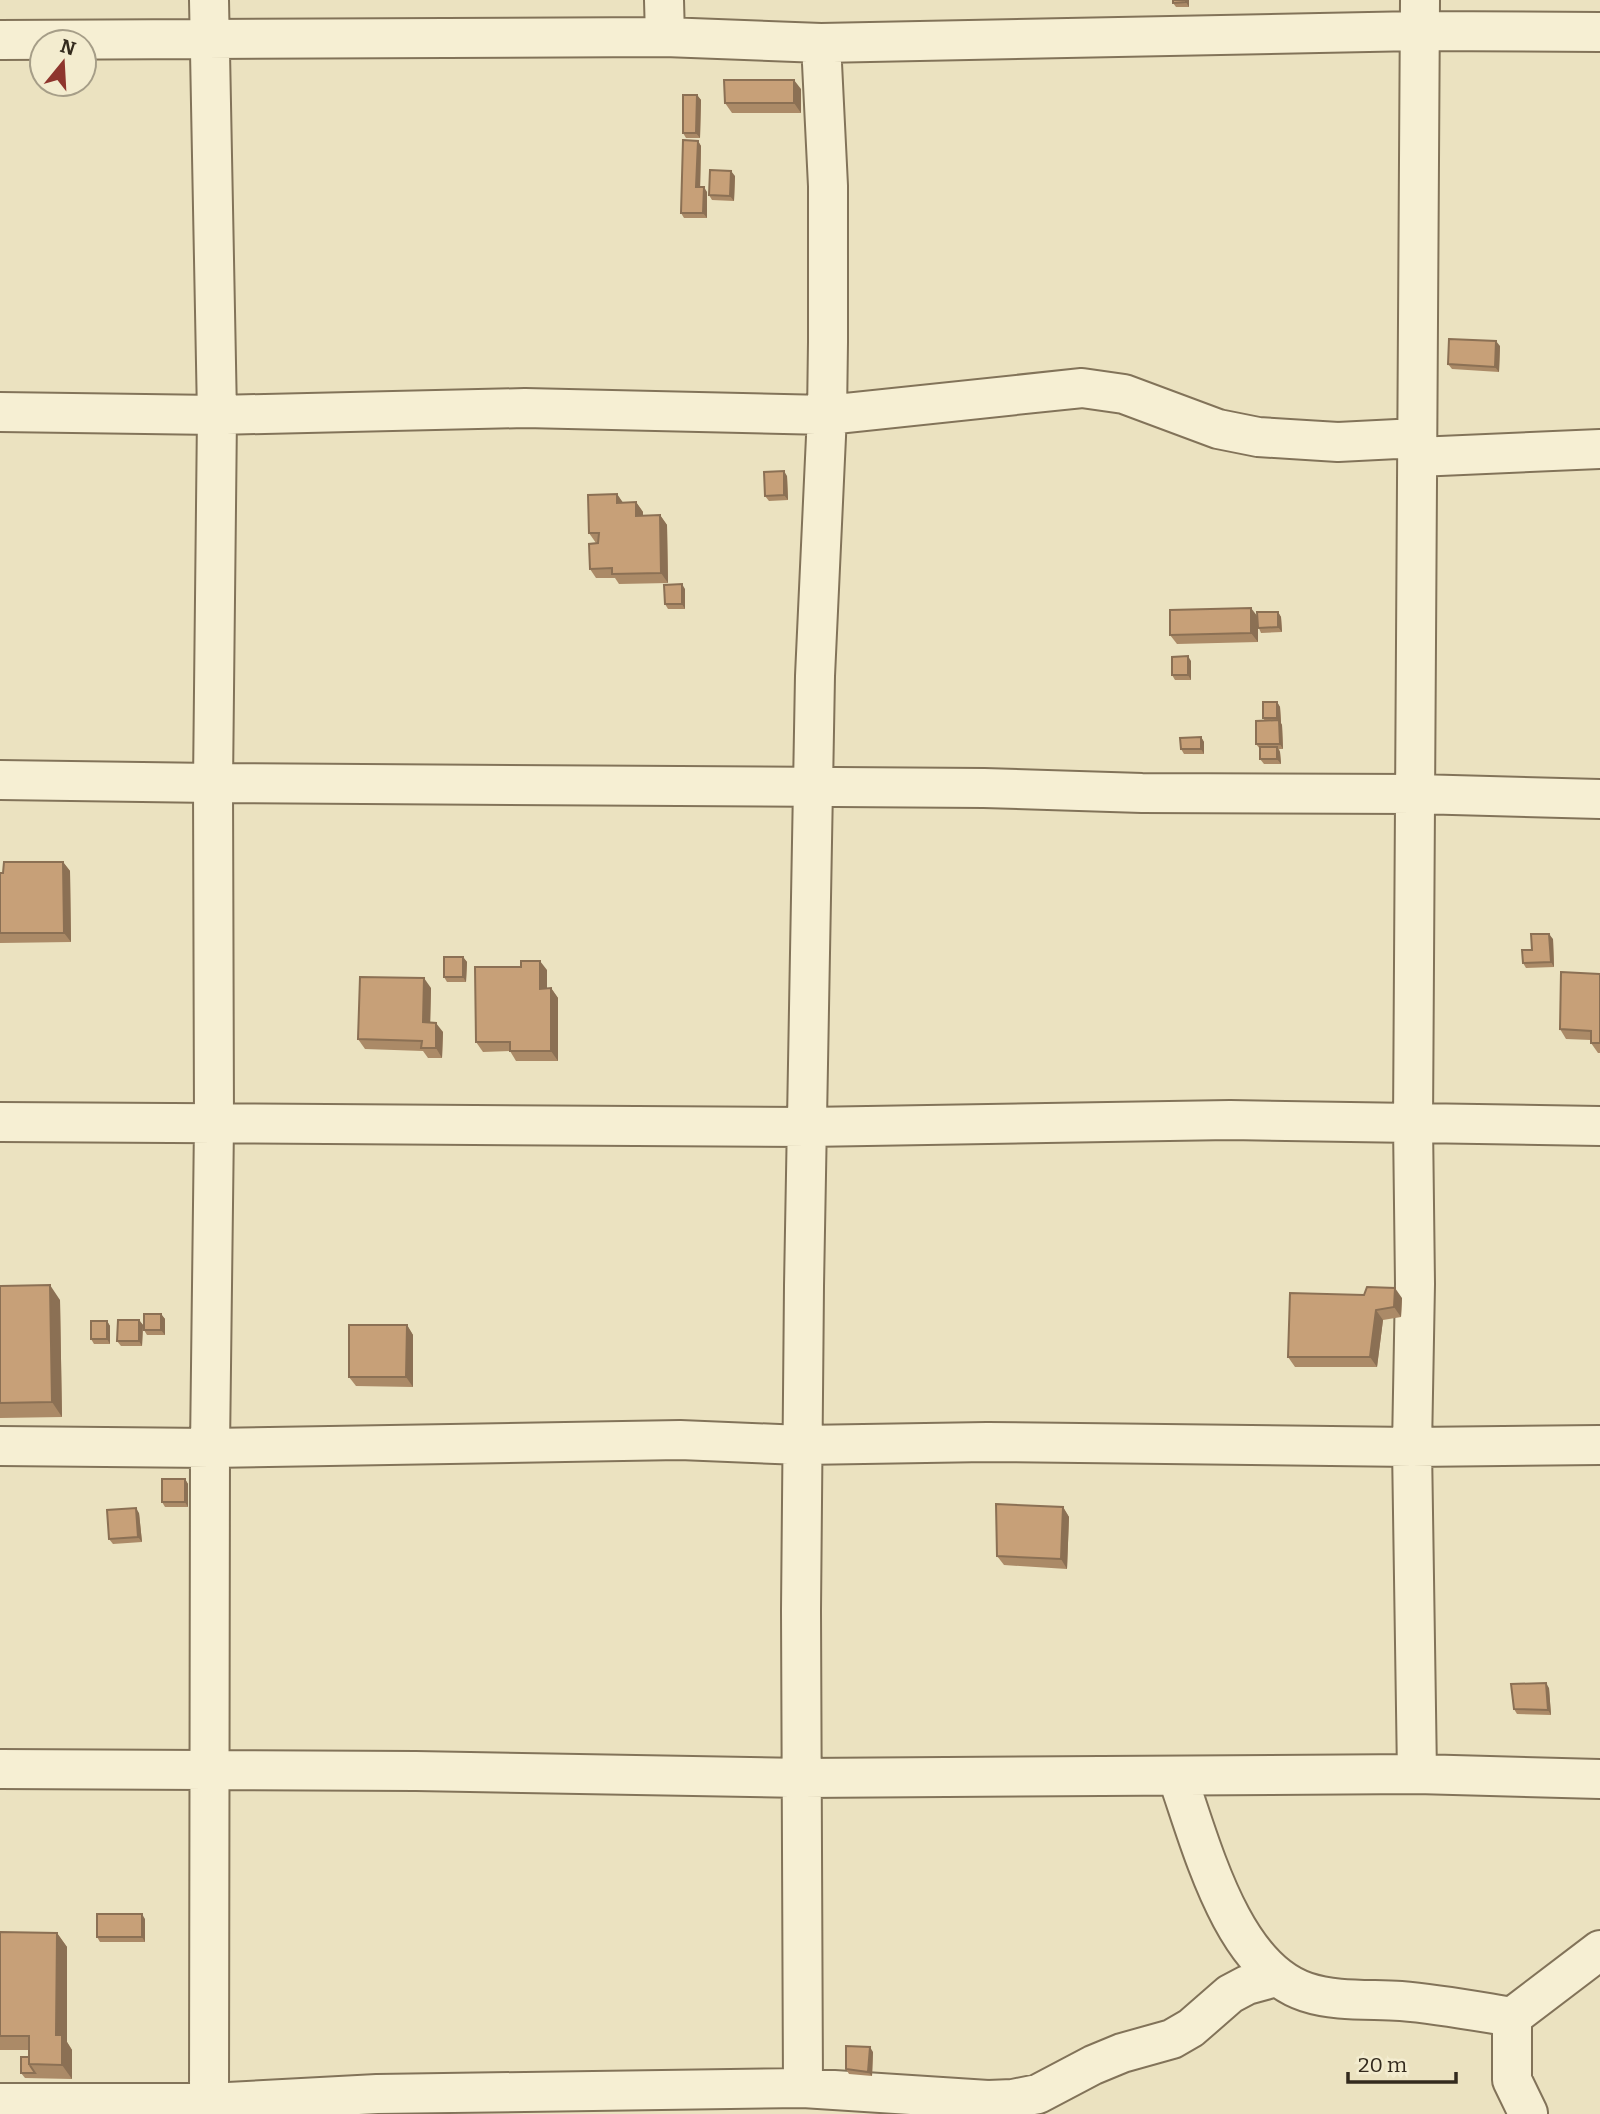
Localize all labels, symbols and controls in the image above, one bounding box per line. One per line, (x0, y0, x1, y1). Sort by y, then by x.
north arrow (28, 28, 98, 98)
text: N (58, 34, 79, 61)
scale bar (1348, 2040, 1456, 2084)
text: 20 m (1358, 2052, 1407, 2078)

